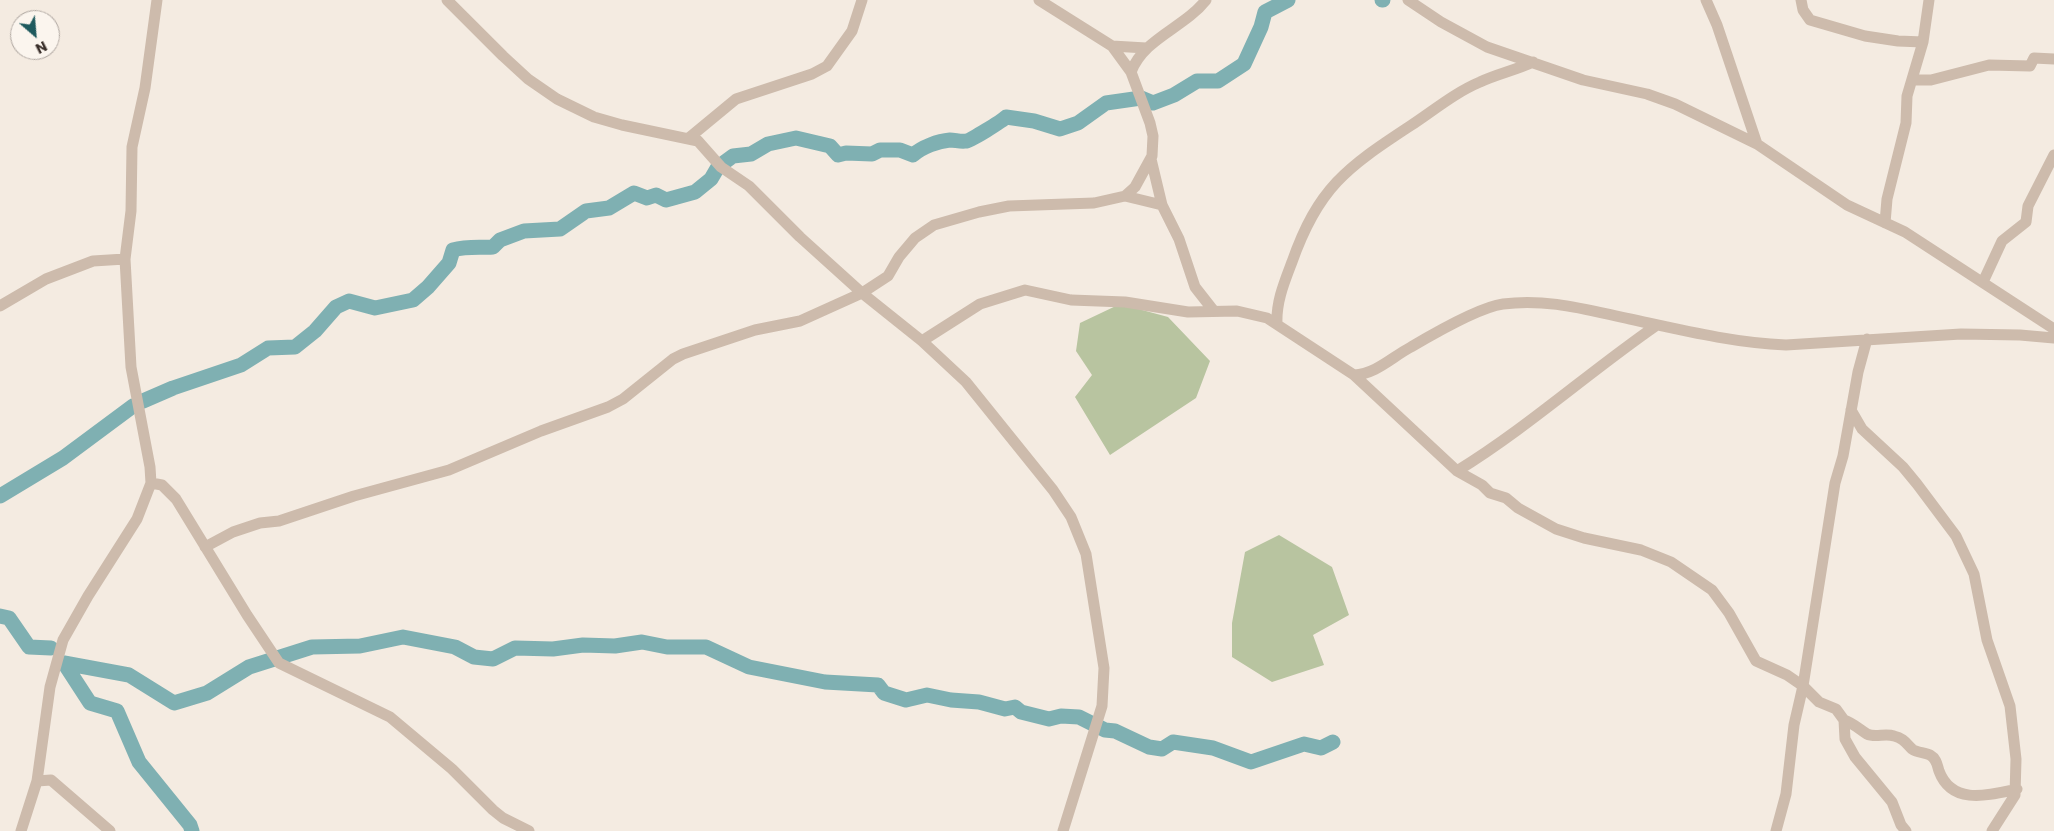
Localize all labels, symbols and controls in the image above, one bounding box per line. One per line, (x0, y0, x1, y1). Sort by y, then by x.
north arrow (10, 10, 60, 60)
text: N (32, 36, 51, 59)

